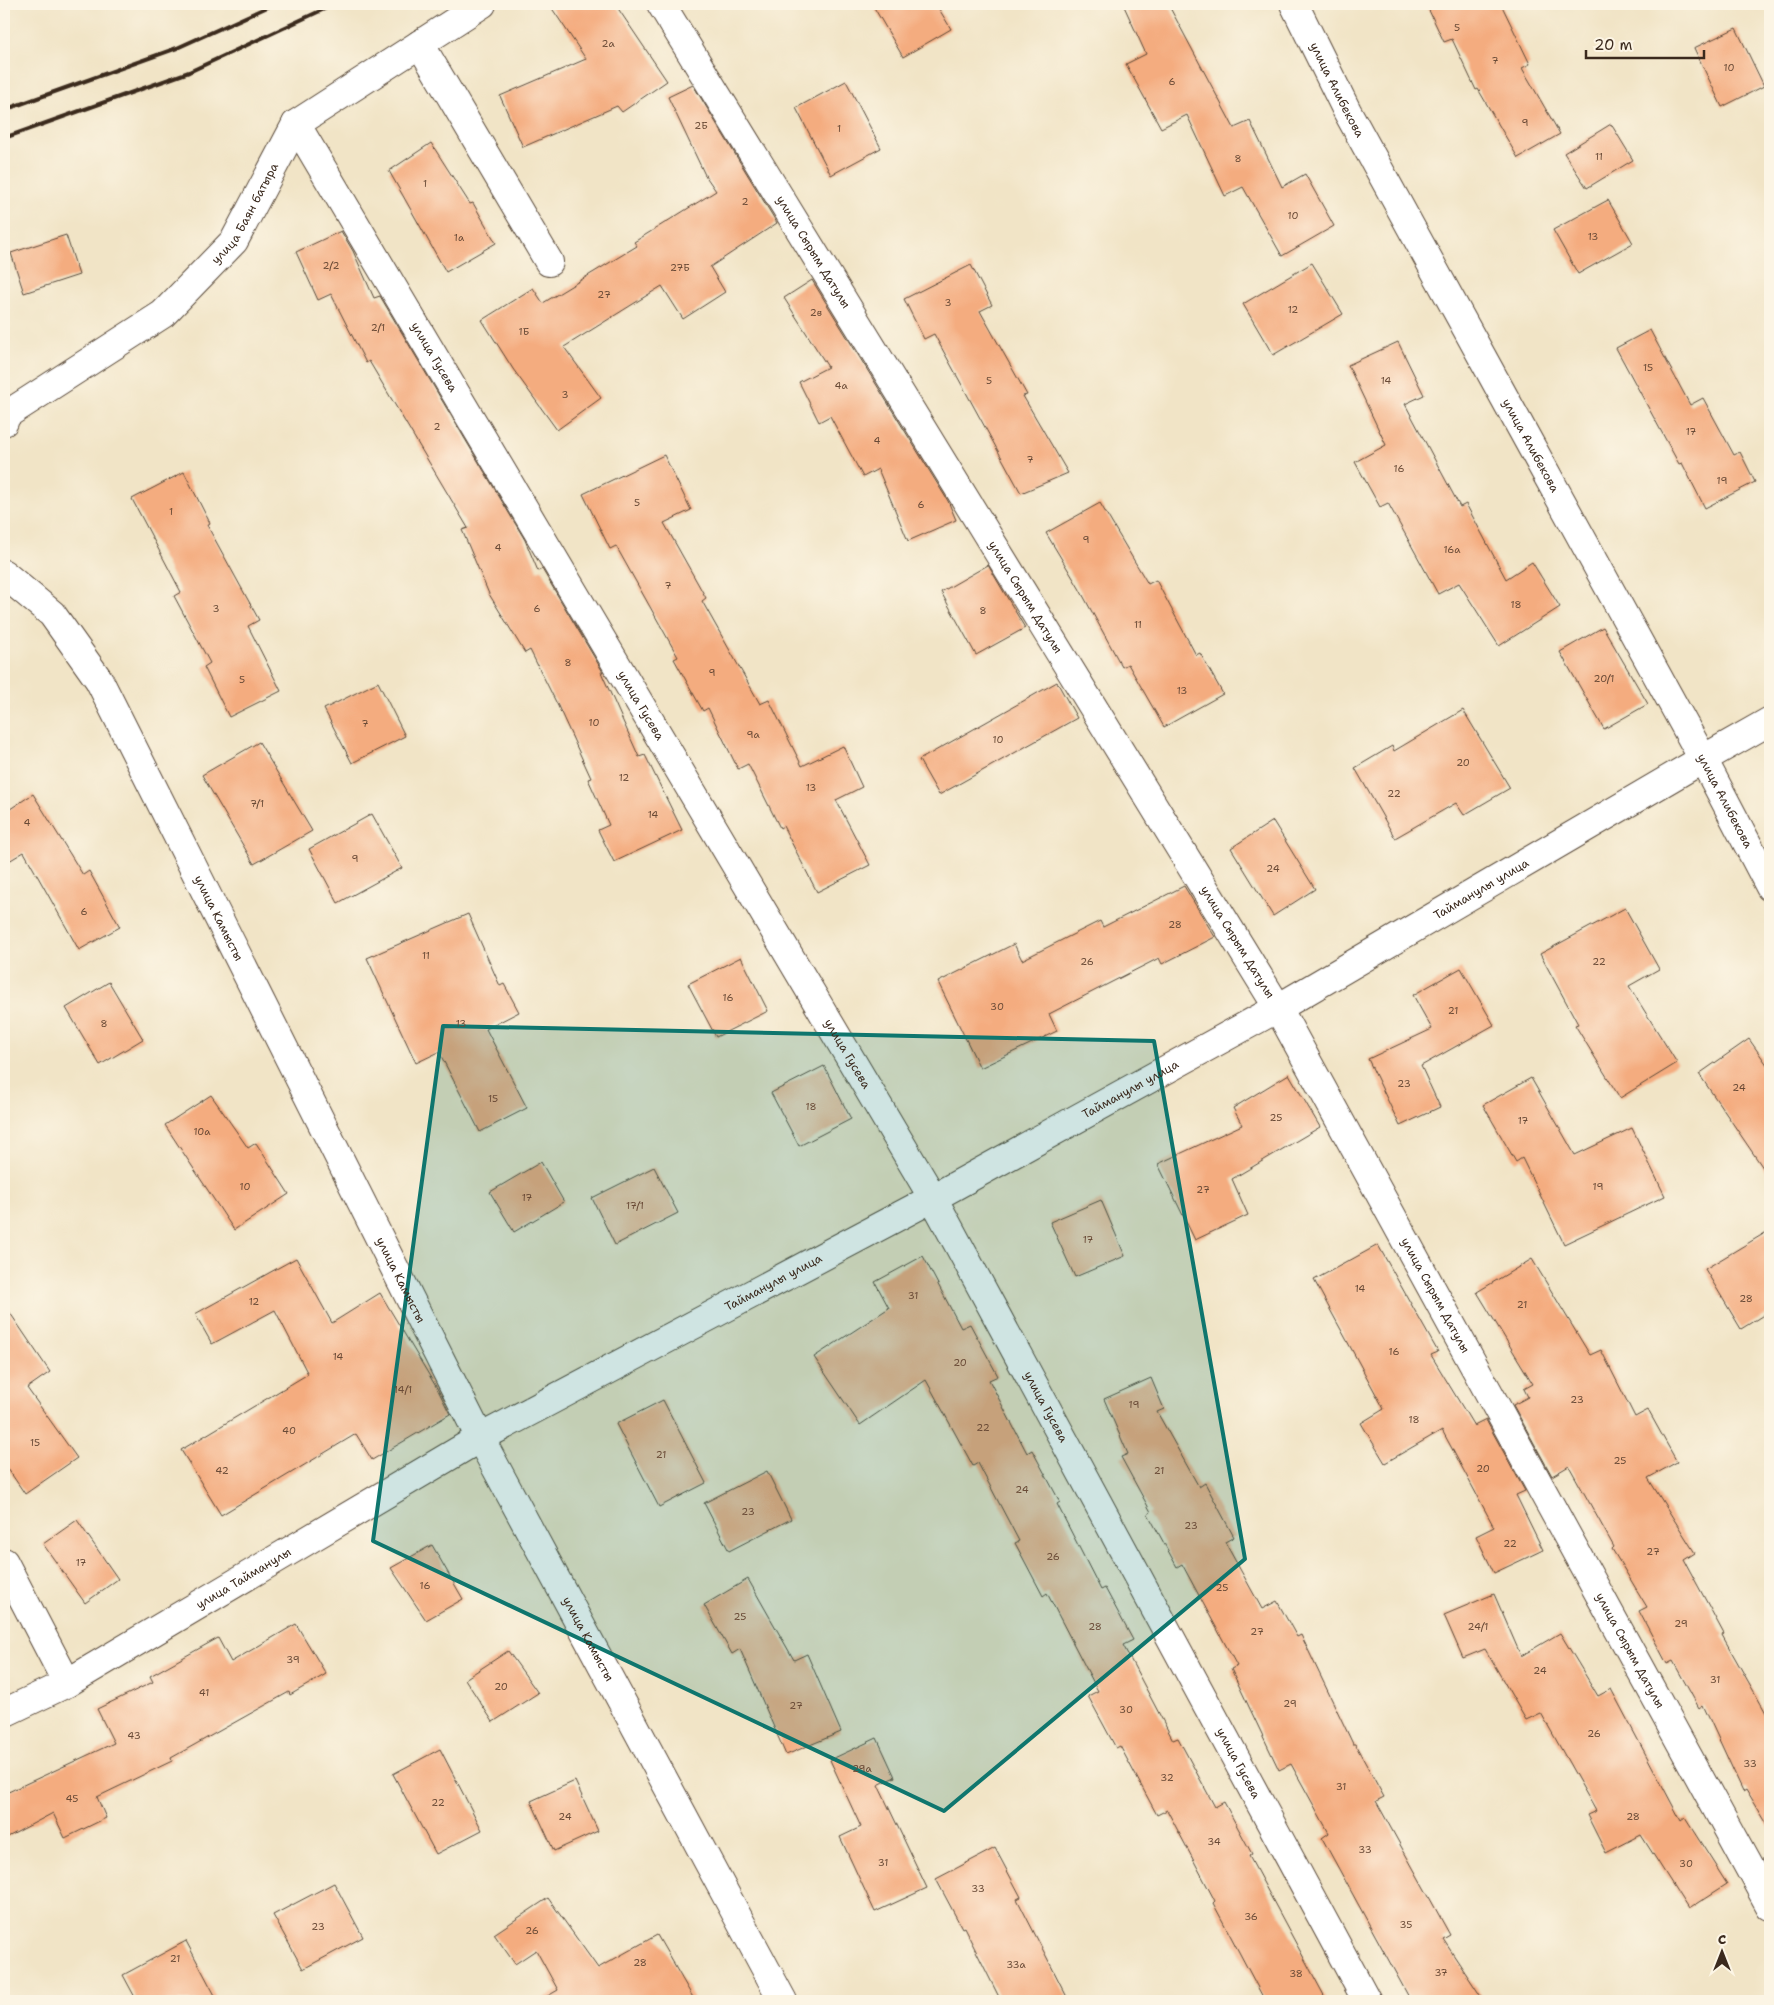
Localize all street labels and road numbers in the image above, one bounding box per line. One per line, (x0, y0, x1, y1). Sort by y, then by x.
street label: улица Алибекова (1306, 40, 1368, 141)
street label: улица Баян батыра (208, 159, 282, 267)
street label: улица Сырым Датулы (773, 193, 854, 311)
street label: улица Гусева (407, 319, 461, 395)
street label: улица Алибекова (1499, 396, 1563, 496)
street label: улица Сырым Датулы (985, 538, 1066, 656)
street label: улица Гусева (614, 668, 668, 744)
street label: улица Алибекова (1694, 751, 1756, 851)
street label: Тайманулы улица (1431, 855, 1532, 923)
street label: улица Камысты (190, 873, 247, 964)
street label: улица Сырым Датулы (1197, 883, 1278, 1001)
street label: улица Гусева (821, 1016, 875, 1092)
street label: Тайманулы улица (1079, 1056, 1182, 1122)
street label: улица Камысты (372, 1234, 429, 1326)
street label: улица Сырым Датулы (1397, 1235, 1474, 1356)
street label: Тайманулы улица (722, 1250, 825, 1315)
street label: улица Гусева (1020, 1368, 1072, 1446)
street label: улица Тайманулы (193, 1544, 294, 1613)
street label: улица Сырым Датулы (1592, 1590, 1668, 1711)
street label: улица Камысты (559, 1594, 617, 1684)
street label: улица Гусева (1213, 1725, 1264, 1802)

